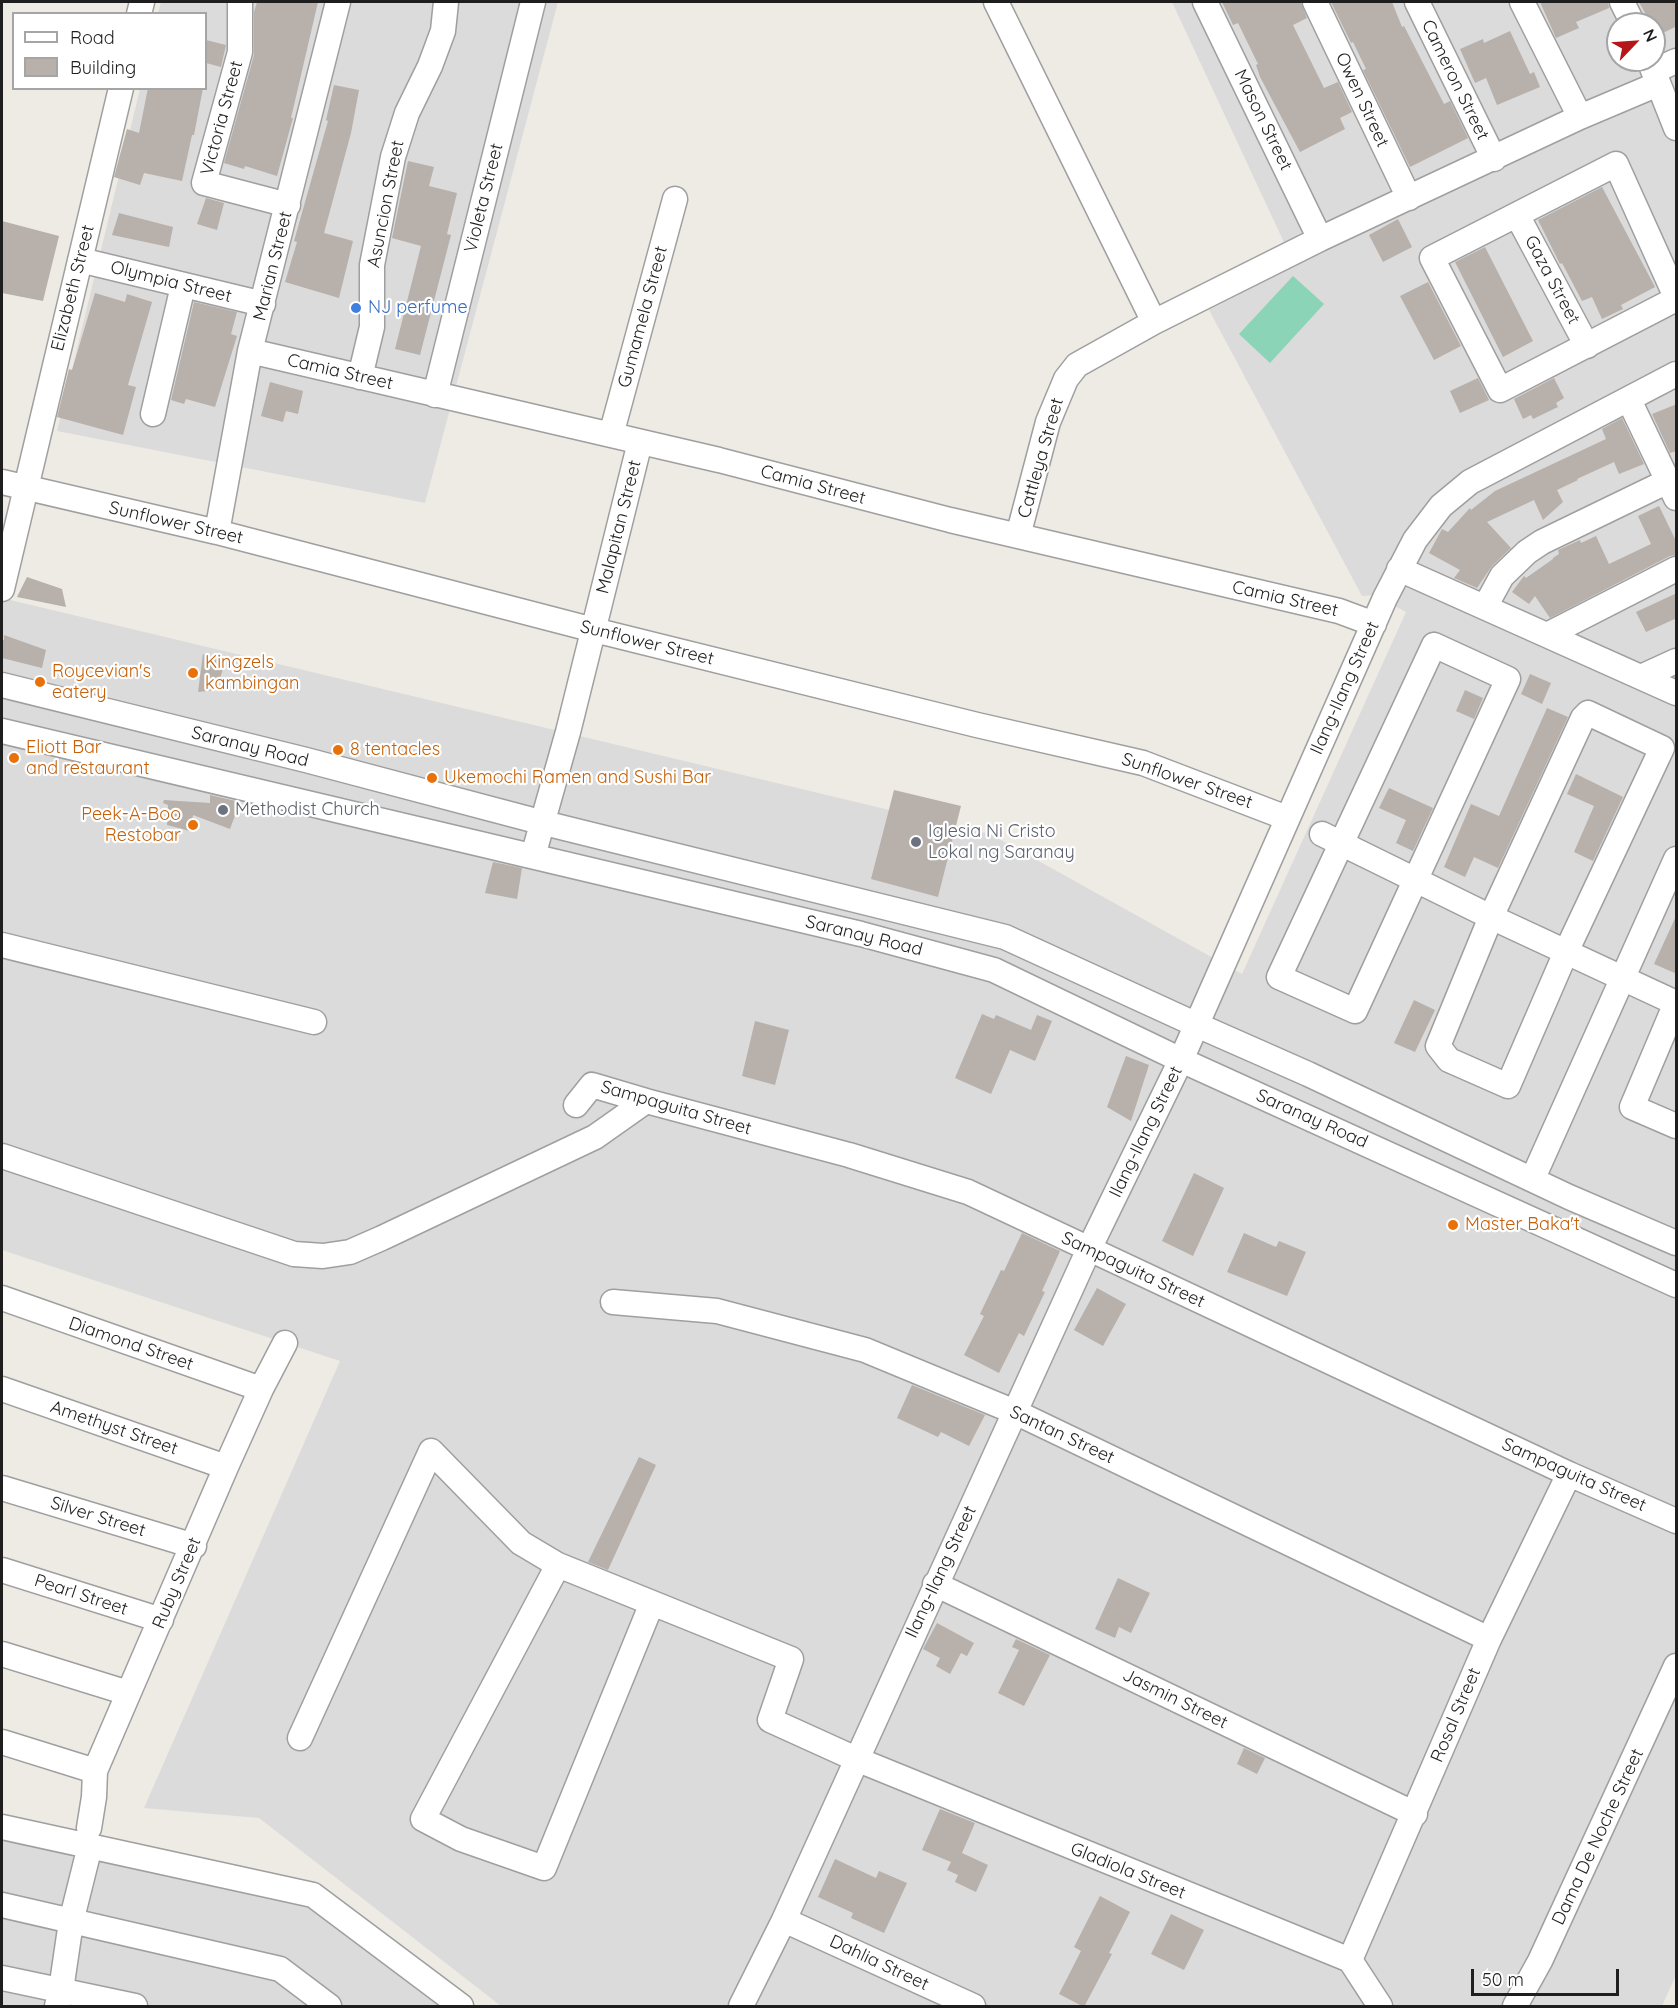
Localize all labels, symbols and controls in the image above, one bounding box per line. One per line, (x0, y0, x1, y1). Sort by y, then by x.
legend (12, 12, 207, 90)
north arrow (1606, 12, 1666, 72)
street label: Cameron Street (1417, 16, 1493, 144)
text: Road (70, 26, 115, 49)
text: N (1639, 26, 1662, 45)
street label: Owen Street (1331, 49, 1393, 151)
text: Building (70, 56, 136, 79)
street label: Victoria Street (196, 58, 248, 178)
street label: Mason Street (1229, 66, 1297, 174)
street label: Asuncion Street (363, 138, 409, 270)
street label: Violeta Street (460, 141, 508, 255)
street label: Marian Street (249, 209, 297, 323)
street label: Elizabeth Street (47, 223, 99, 353)
street label: Gaza Street (1520, 232, 1584, 328)
street label: Gumamela Street (614, 244, 672, 390)
street label: Olympia Street (108, 257, 234, 307)
place label: NJ perfume (368, 297, 468, 319)
marker: NJ perfume (349, 301, 363, 315)
street label: Camia Street (285, 349, 395, 395)
street label: Cattleya Street (1014, 395, 1068, 521)
street label: Malapitan Street (592, 458, 646, 596)
street label: Camia Street (758, 461, 868, 509)
street label: Sunflower Street (107, 497, 245, 549)
street label: Camia Street (1230, 576, 1340, 622)
street label: Sunflower Street (578, 616, 716, 670)
street label: Ilang-Ilang Street (1306, 618, 1384, 758)
place label: Kingzels kambingan (205, 652, 299, 694)
place label: Roycevian's eatery (52, 661, 151, 704)
marker: Kingzels kambingan (186, 666, 200, 680)
marker: Roycevian's eatery (33, 675, 47, 689)
street label: Saranay Road (189, 722, 311, 772)
place label: Eliott Bar and restaurant (26, 737, 149, 780)
place label: 8 tentacles (350, 739, 440, 761)
marker: 8 tentacles (331, 743, 345, 757)
street label: Sunflower Street (1119, 748, 1255, 814)
marker: Eliott Bar and restaurant (7, 751, 21, 765)
place label: Ukemochi Ramen and Sushi Bar (444, 767, 711, 789)
marker: Ukemochi Ramen and Sushi Bar (425, 771, 439, 785)
place label: Methodist Church (235, 799, 380, 821)
marker: Methodist Church (216, 803, 230, 817)
place label: Peek-A-Boo Restobar (81, 804, 181, 846)
marker: Peek-A-Boo Restobar (186, 818, 200, 832)
place label: Iglesia Ni Cristo Lokal ng Saranay (928, 821, 1075, 864)
marker: Iglesia Ni Cristo Lokal ng Saranay (909, 835, 923, 849)
street label: Saranay Road (803, 911, 925, 961)
street label: Ilang-Ilang Street (1105, 1063, 1187, 1201)
street label: Sampaguita Street (598, 1076, 754, 1140)
street label: Saranay Road (1253, 1085, 1371, 1153)
place label: Master Baka't (1465, 1214, 1580, 1236)
marker: Master Baka't (1446, 1218, 1460, 1232)
street label: Sampaguita Street (1058, 1227, 1208, 1313)
street label: Diamond Street (66, 1313, 196, 1375)
street label: Amethyst Street (48, 1396, 180, 1460)
street label: Santan Street (1006, 1401, 1118, 1469)
street label: Sampaguita Street (1499, 1433, 1649, 1517)
street label: Silver Street (48, 1492, 148, 1542)
street label: Ilang-Ilang Street (901, 1502, 981, 1642)
street label: Ruby Street (148, 1534, 206, 1632)
street label: Pearl Street (32, 1570, 130, 1620)
street label: Jasmin Street (1119, 1664, 1231, 1734)
street label: Rosal Street (1426, 1664, 1486, 1766)
street label: Dama De Noche Street (1548, 1745, 1648, 1929)
street label: Gladiola Street (1067, 1838, 1189, 1904)
street label: Dahlia Street (826, 1931, 932, 1995)
scale bar (1474, 1957, 1622, 1995)
text: 50 m (1482, 1968, 1524, 1991)

